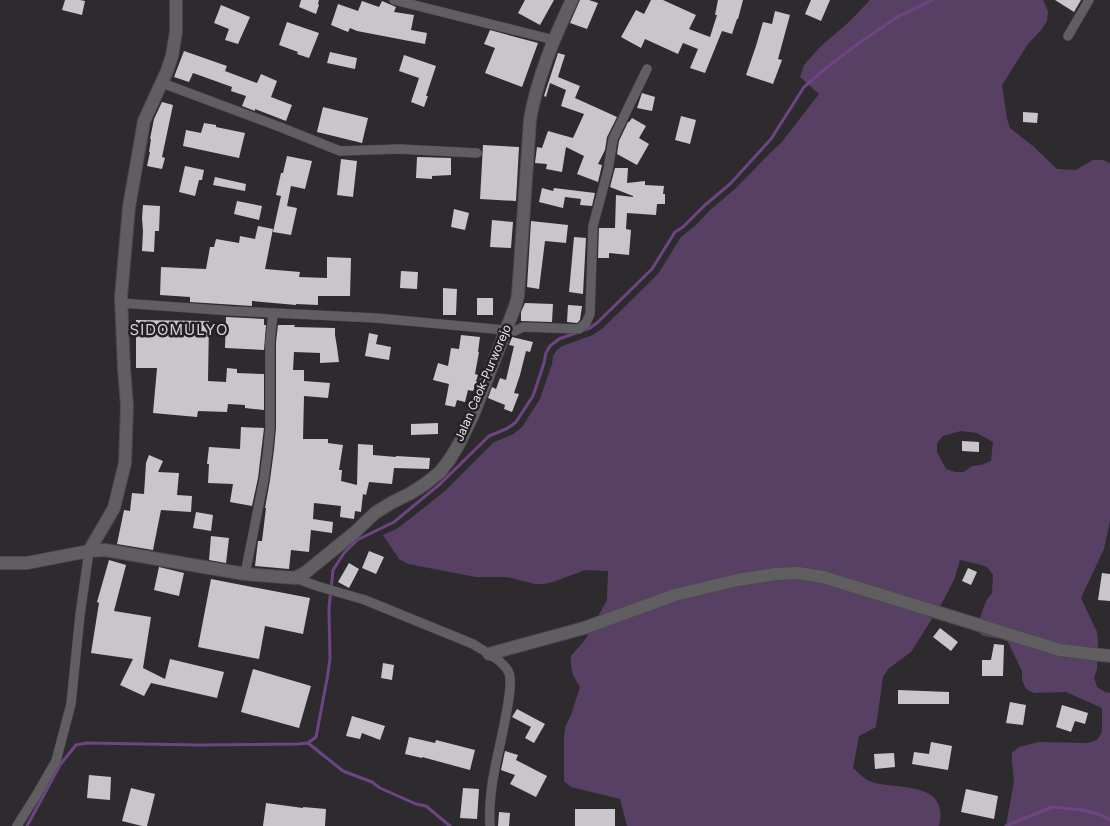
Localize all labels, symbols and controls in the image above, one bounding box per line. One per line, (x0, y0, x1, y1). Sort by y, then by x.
district label: SIDOMULYO (130, 320, 228, 339)
street label: Jalan Caok-Purworejo (451, 322, 514, 444)

